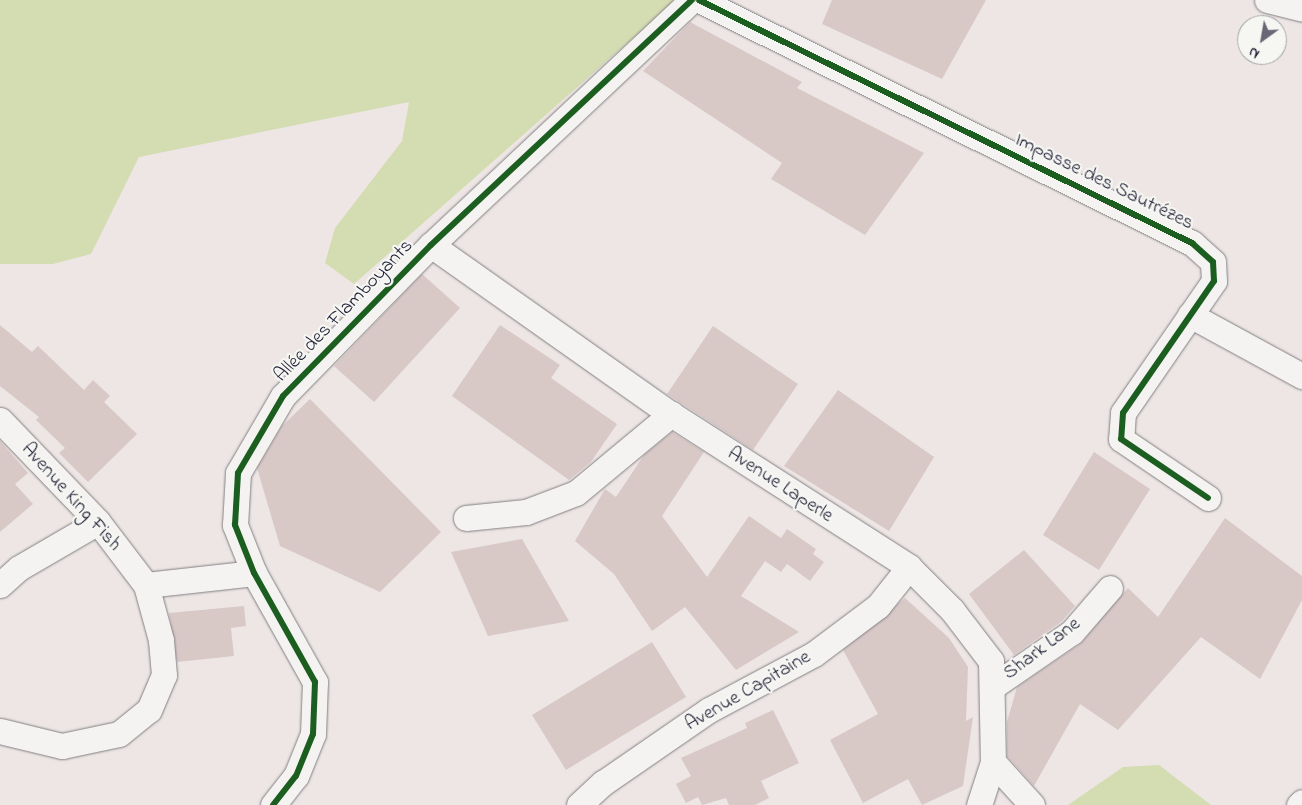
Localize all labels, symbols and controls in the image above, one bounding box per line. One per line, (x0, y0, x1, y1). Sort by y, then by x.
north arrow (1237, 15, 1287, 65)
text: N (1245, 41, 1264, 64)
street label: Impasse des Sautrézes (1011, 128, 1197, 236)
street label: Allée des Flamboyants (270, 234, 418, 388)
street label: Avenue King Fish (16, 438, 126, 556)
street label: Avenue Laperle (723, 442, 837, 528)
street label: Shark Lane (999, 612, 1085, 686)
street label: Avenue Capitaine (681, 645, 815, 737)

